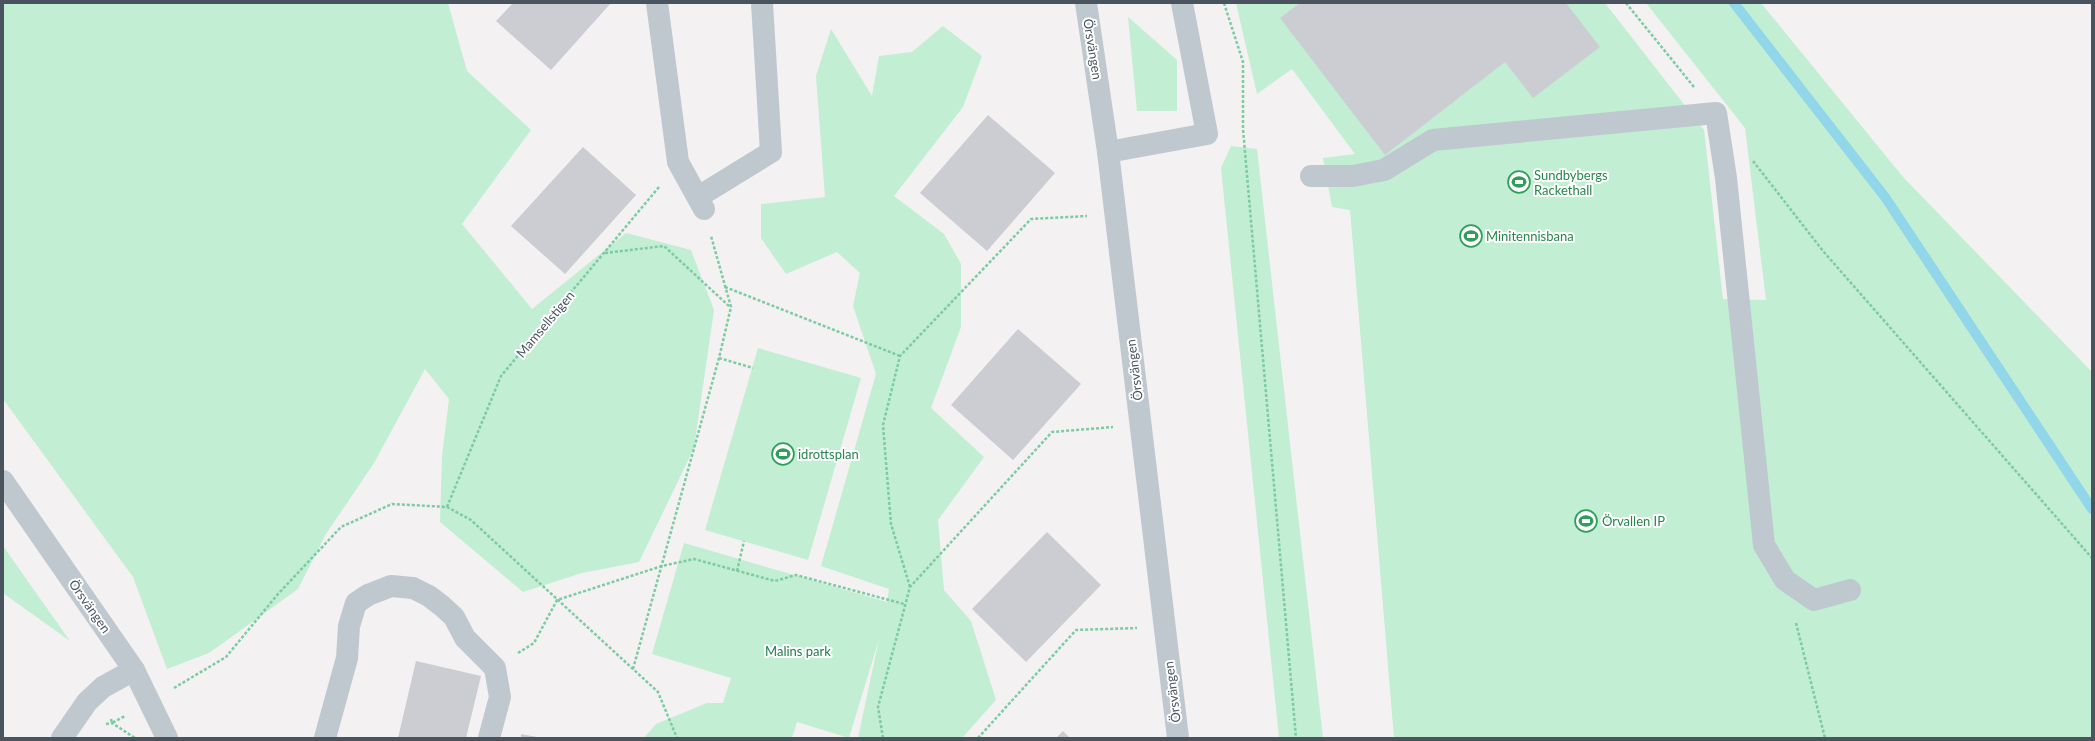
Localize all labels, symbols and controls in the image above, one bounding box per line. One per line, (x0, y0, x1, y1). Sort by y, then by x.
street label: Örsvängen (1080, 17, 1106, 81)
place label: Sundbybergs Rackethall (1534, 167, 1608, 198)
sports icon: Sundbybergs Rackethall (1506, 169, 1532, 195)
sports icon: Minitennisbana (1458, 223, 1484, 249)
place label: Minitennisbana (1486, 228, 1574, 244)
street label: Mamsellstigen (512, 287, 578, 361)
street label: Örsvängen (1122, 338, 1146, 402)
sports icon: idrottsplan (770, 441, 796, 467)
place label: idrottsplan (798, 446, 859, 462)
sports icon: Örvallen IP (1573, 508, 1599, 534)
place label: Örvallen IP (1602, 513, 1665, 529)
street label: Örsvängen (66, 576, 114, 636)
park label: Malins park (765, 643, 831, 659)
street label: Örsvängen (1160, 660, 1184, 724)

